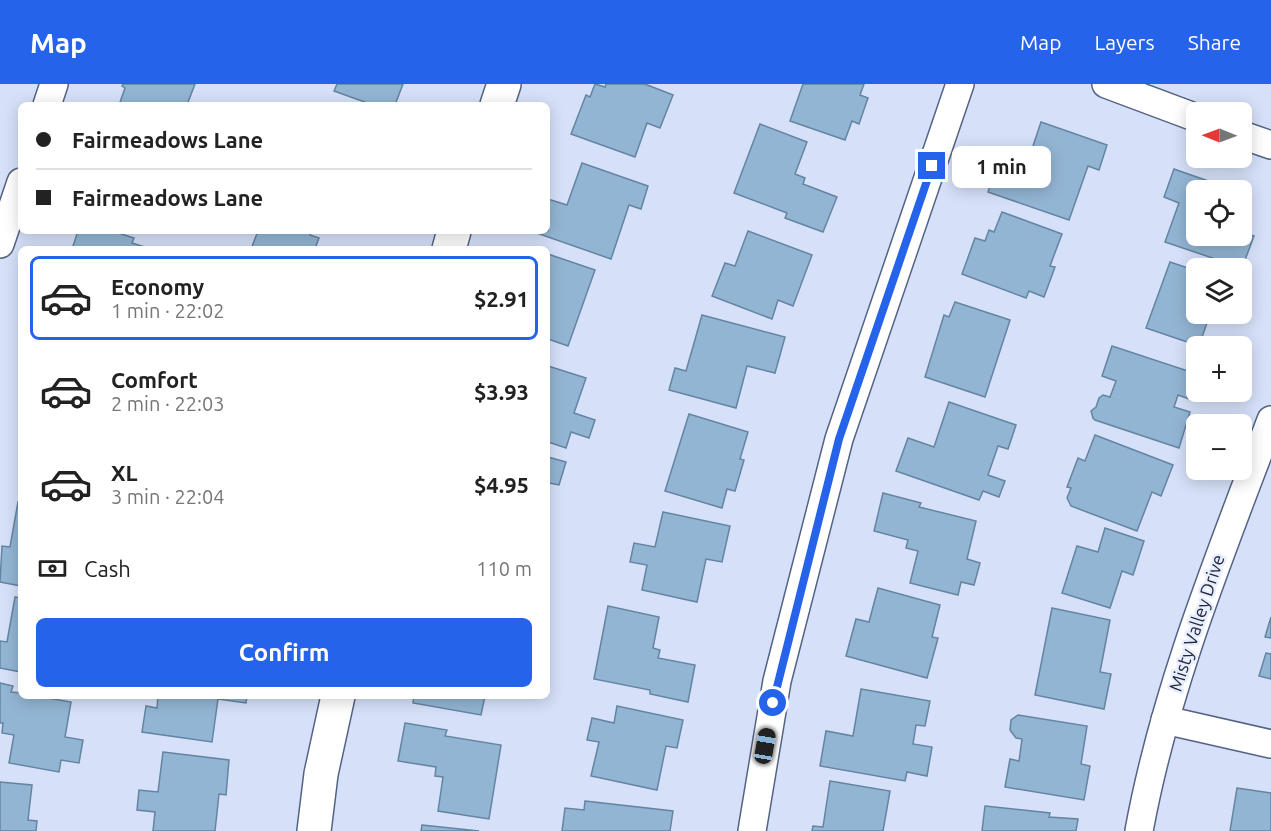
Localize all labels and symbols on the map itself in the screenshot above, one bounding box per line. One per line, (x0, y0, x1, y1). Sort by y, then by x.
north arrow (1186, 102, 1252, 168)
callout: 1 min (953, 145, 1052, 187)
route end (918, 152, 945, 179)
street label: Misty Valley Drive (1164, 552, 1228, 694)
route start (759, 689, 786, 716)
car (753, 727, 777, 765)

